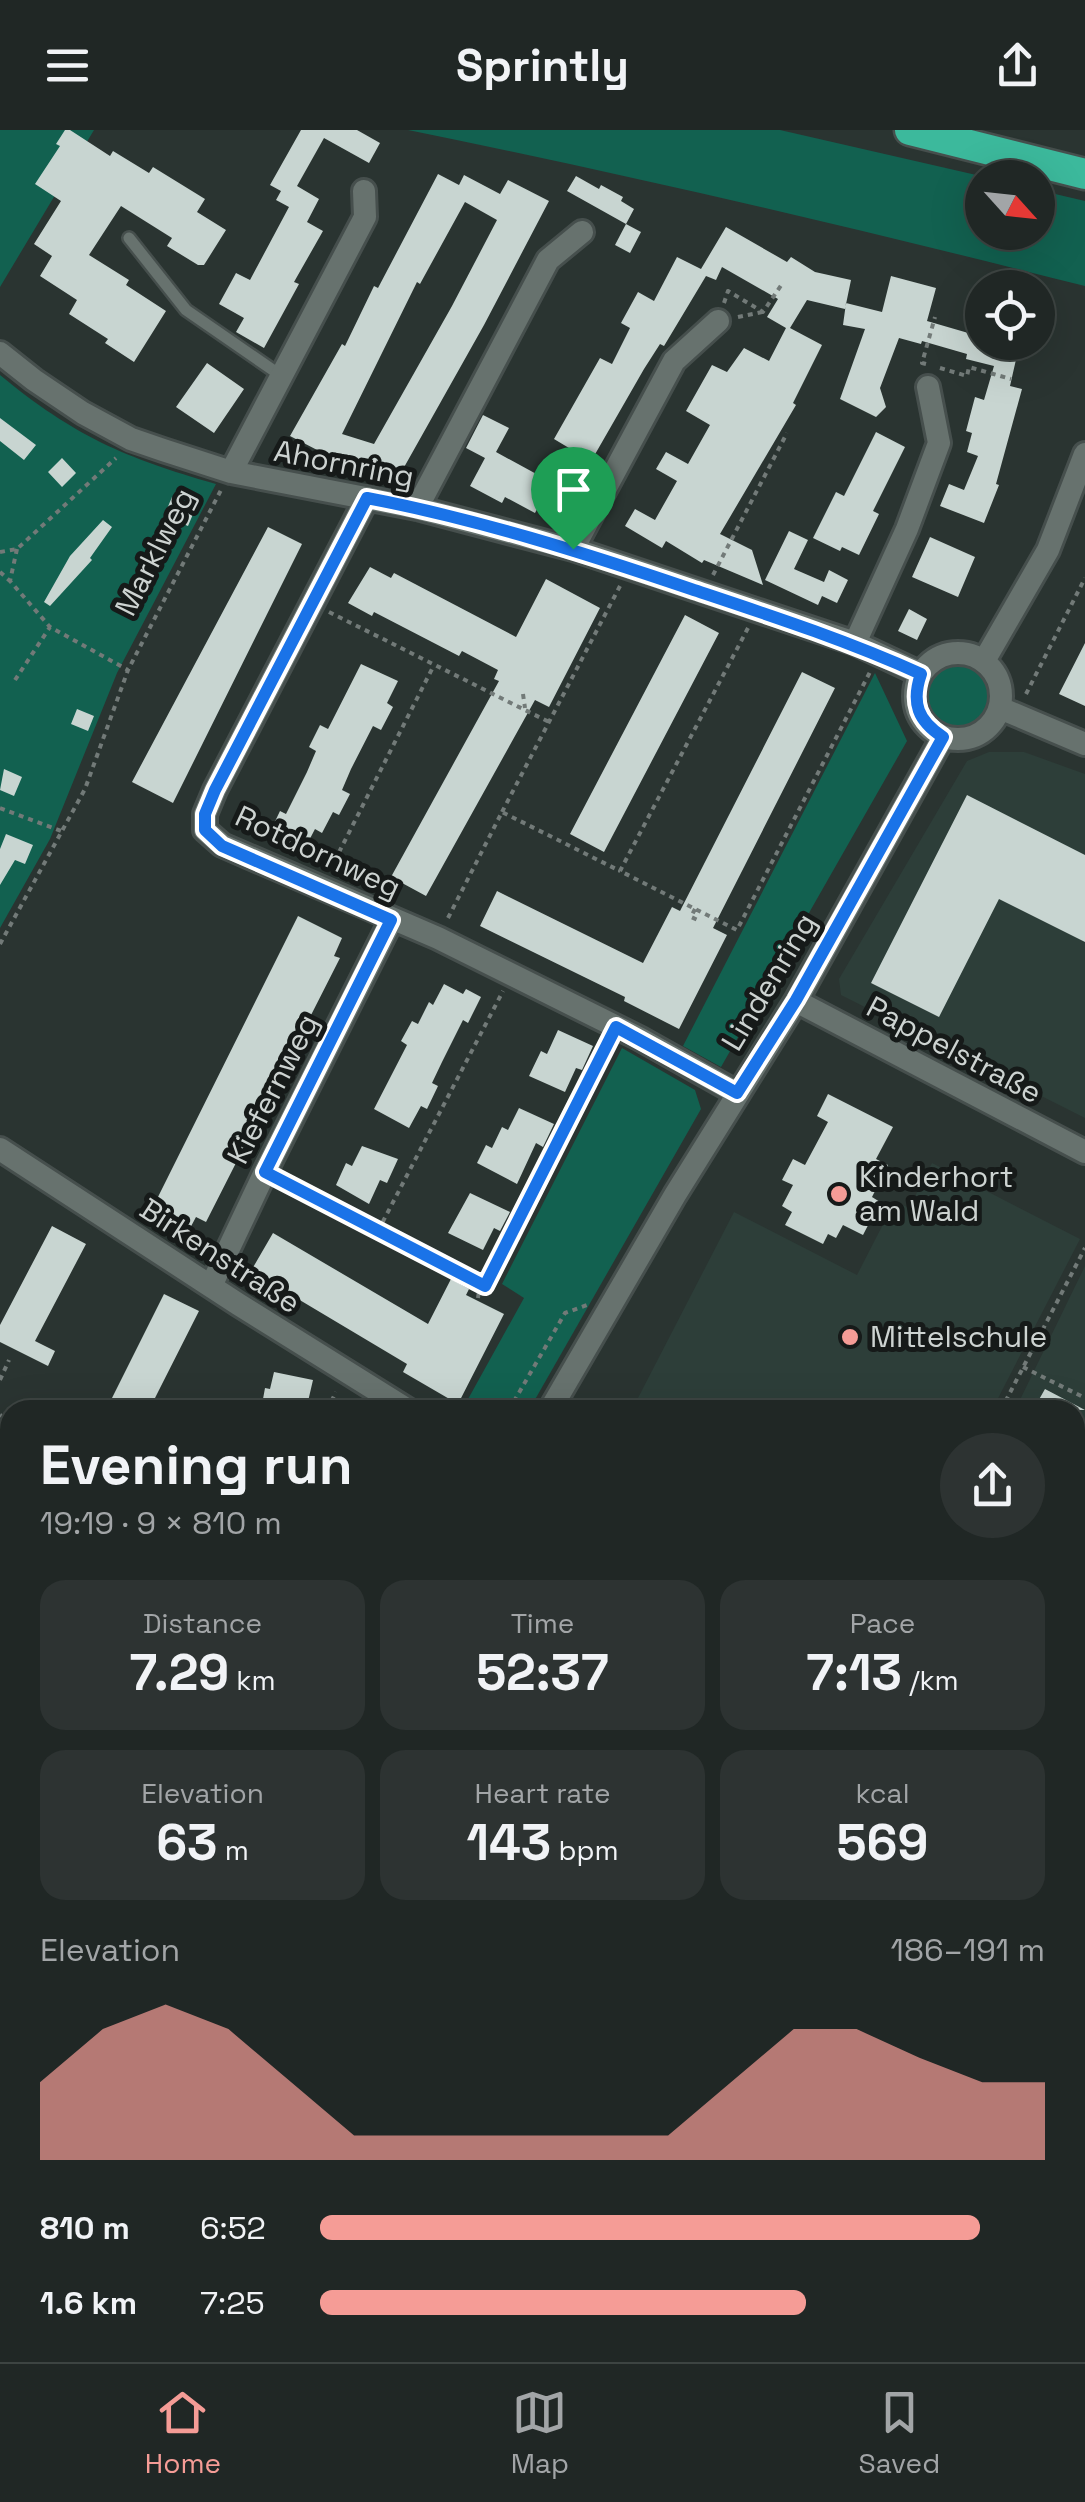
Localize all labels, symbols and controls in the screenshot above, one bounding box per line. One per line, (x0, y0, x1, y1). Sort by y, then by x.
text: Sprintly (456, 37, 629, 94)
icon: menu (40, 38, 95, 93)
icon: share (990, 38, 1045, 93)
north arrow (965, 160, 1055, 250)
map controls (965, 160, 1055, 360)
button: locate (965, 270, 1055, 360)
street label: Ahornring (271, 431, 417, 496)
pin (531, 447, 616, 550)
icon: arrive (546, 462, 601, 517)
street label: Marklweg (106, 481, 203, 622)
street label: Rotdornweg (229, 796, 407, 907)
street label: Lindenring (712, 906, 825, 1058)
street label: Pappelstraße (860, 987, 1048, 1112)
street label: Kiefernweg (218, 1007, 327, 1170)
place label: Kinderhort am Wald (859, 1157, 1013, 1230)
marker: Kinderhort am Wald (828, 1183, 850, 1205)
street label: Birkenstraße (133, 1189, 308, 1322)
place label: Mittelschule (870, 1317, 1047, 1356)
marker: Mittelschule (839, 1326, 861, 1348)
text: Evening run (40, 1430, 353, 1500)
button: share (940, 1433, 1045, 1538)
text: 19:19 · 9 × 810 m (40, 1503, 282, 1543)
text: Distance (143, 1605, 262, 1641)
text: Time (511, 1605, 574, 1641)
text: Pace (850, 1605, 915, 1641)
text: 7.29 (130, 1641, 229, 1705)
text: 52:37 (476, 1641, 609, 1705)
text: 7:13 (806, 1641, 902, 1705)
text: km (229, 1662, 275, 1698)
text: /km (902, 1662, 959, 1698)
text: Elevation (141, 1775, 264, 1811)
text: Heart rate (475, 1775, 610, 1811)
text: kcal (855, 1775, 910, 1811)
text: 63 (156, 1811, 218, 1875)
text: 143 (466, 1811, 551, 1875)
text: 569 (837, 1811, 928, 1875)
text: m (218, 1832, 249, 1868)
text: bpm (551, 1832, 619, 1868)
text: Elevation (40, 1930, 180, 1970)
text: 186–191 m (891, 1930, 1045, 1970)
text: 810 m (40, 2208, 130, 2248)
text: 6:52 (200, 2208, 266, 2248)
text: 1.6 km (40, 2283, 137, 2323)
text: 7:25 (200, 2283, 265, 2323)
tab: Home (145, 2385, 221, 2481)
tab: Map (511, 2385, 569, 2481)
tab: Saved (859, 2385, 940, 2481)

